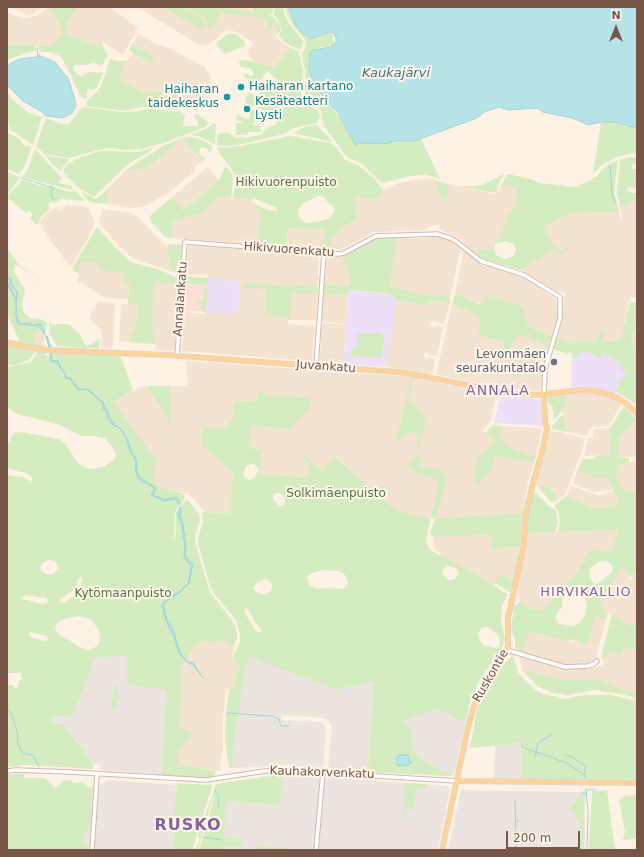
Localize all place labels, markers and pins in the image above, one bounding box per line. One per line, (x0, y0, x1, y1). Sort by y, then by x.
place label: Haiharan kartano (249, 80, 353, 94)
marker: Haiharan kartano (236, 82, 246, 92)
place label: Haiharan taidekeskus (148, 83, 219, 111)
marker: Haiharan taidekeskus (222, 92, 232, 102)
place label: Kesäteatteri Lysti (255, 95, 328, 123)
marker: Kesäteatteri Lysti (242, 104, 252, 114)
place label: Levonmäen seurakuntatalo (456, 348, 546, 376)
marker: Levonmäen seurakuntatalo (549, 357, 559, 367)

